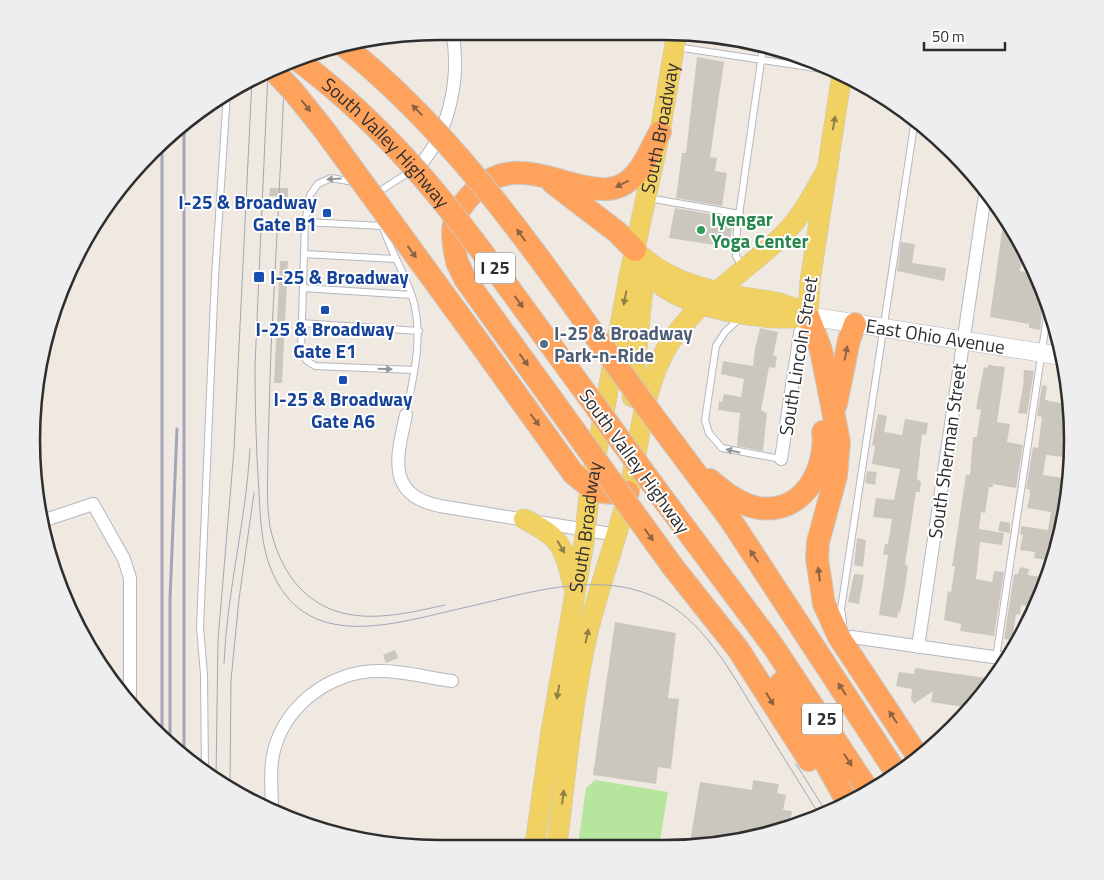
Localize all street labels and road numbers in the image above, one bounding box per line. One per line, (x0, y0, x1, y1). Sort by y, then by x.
street label: South Broadway (632, 60, 686, 196)
street label: South Valley Highway (316, 70, 457, 214)
road number: I 25 (475, 252, 515, 284)
street label: South Lincoln Street (771, 274, 824, 438)
street label: East Ohio Avenue (864, 310, 1007, 361)
street label: South Sherman Street (920, 361, 973, 541)
street label: South Valley Highway (573, 382, 698, 539)
street label: South Broadway (560, 459, 609, 595)
road number: I 25 (802, 704, 842, 734)

